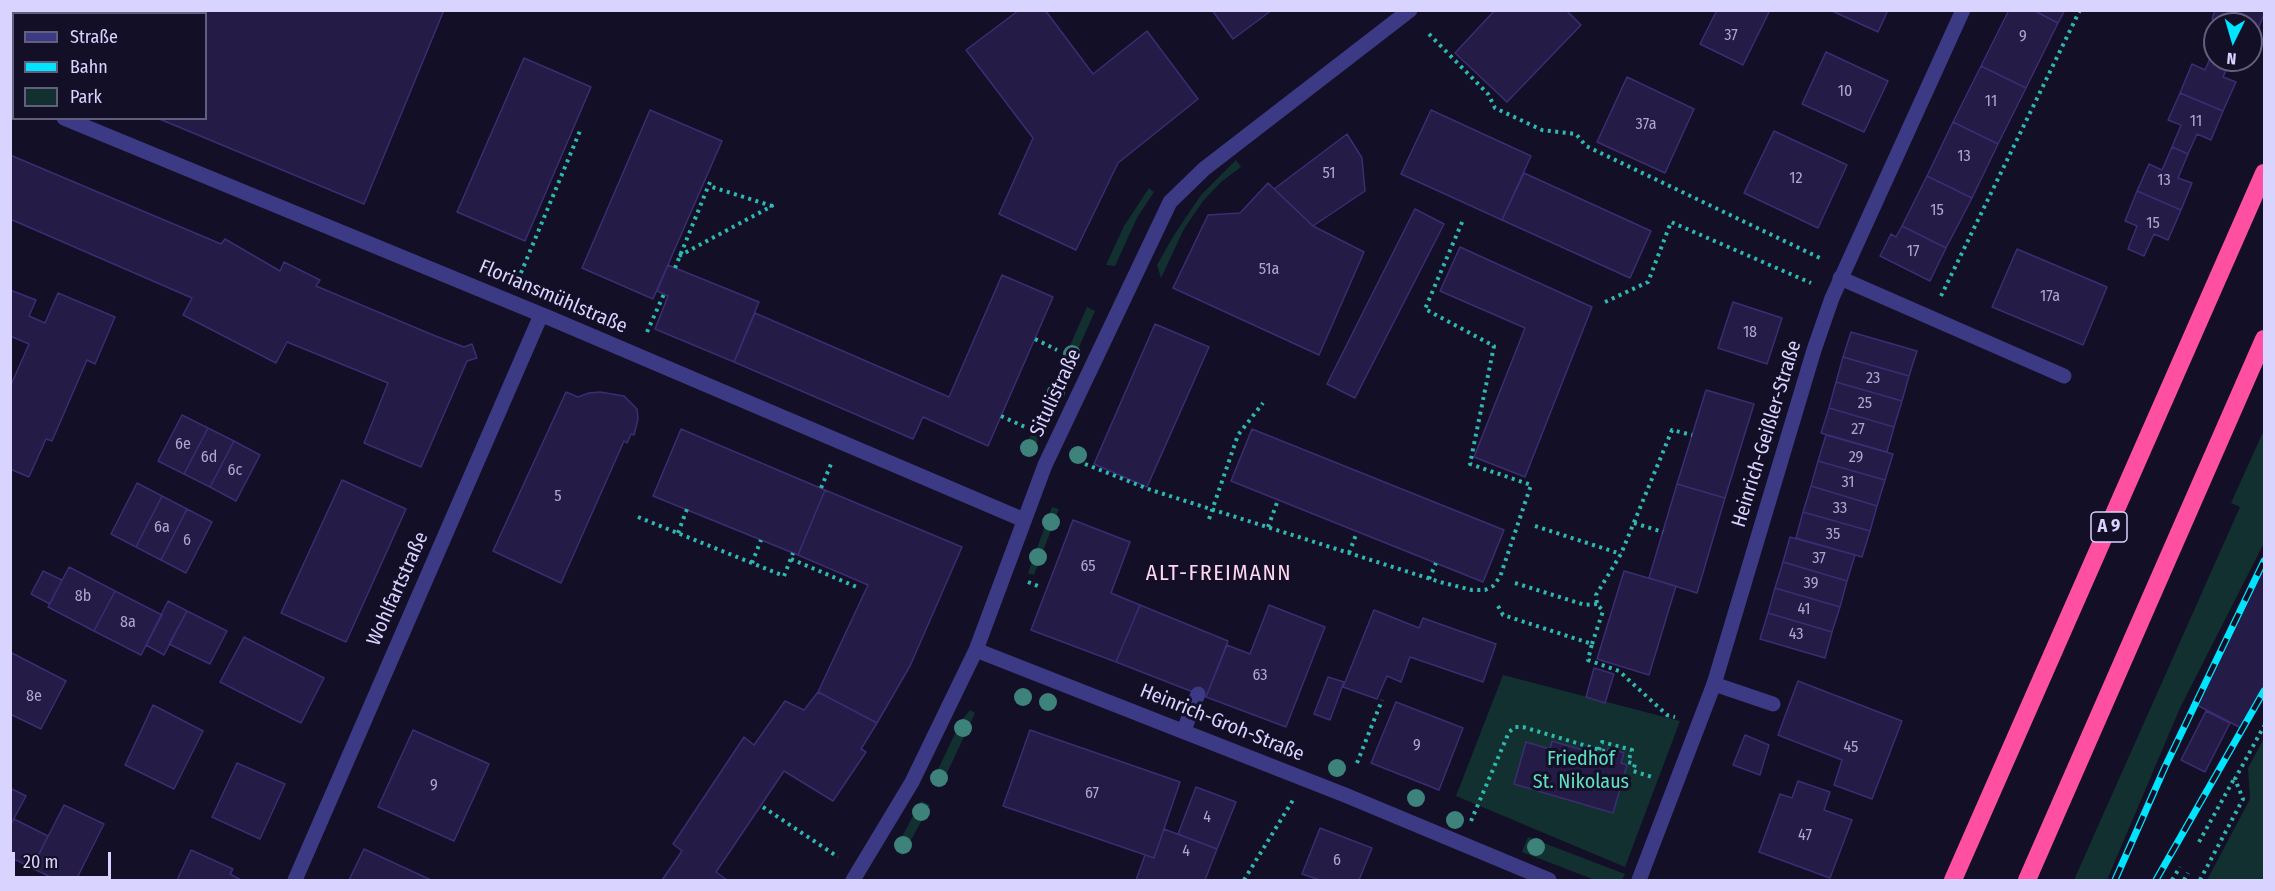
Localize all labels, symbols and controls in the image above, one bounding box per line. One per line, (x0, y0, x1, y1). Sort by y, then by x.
legend (12, 12, 207, 120)
north arrow (2203, 12, 2263, 72)
text: Straße (70, 26, 118, 48)
house number: 37 (1724, 26, 1738, 46)
house number: 9 (2019, 27, 2027, 47)
text: N (2226, 49, 2237, 68)
text: Bahn (70, 56, 108, 78)
house number: 10 (1838, 82, 1852, 102)
text: Park (70, 86, 102, 108)
house number: 11 (1985, 92, 1997, 112)
house number: 11 (2190, 112, 2202, 132)
house number: 37a (1636, 115, 1656, 135)
house number: 13 (1957, 147, 1971, 167)
house number: 51 (1323, 164, 1335, 184)
house number: 12 (1789, 169, 1803, 189)
house number: 13 (2157, 171, 2171, 191)
house number: 15 (1930, 201, 1944, 221)
house number: 15 (2146, 214, 2160, 234)
house number: 17 (1907, 242, 1919, 262)
street label: Floriansmühlstraße (475, 255, 631, 339)
house number: 51a (1259, 260, 1279, 280)
house number: 17a (2040, 287, 2060, 307)
house number: 18 (1743, 323, 1757, 343)
street label: Heinrich-Geißler-Straße (1727, 338, 1807, 530)
street label: Situlistraße (1025, 345, 1087, 441)
house number: 23 (1866, 369, 1880, 389)
house number: 25 (1858, 394, 1872, 414)
house number: 27 (1851, 420, 1865, 440)
house number: 6e (175, 435, 191, 455)
house number: 6d (201, 448, 217, 468)
house number: 29 (1849, 448, 1863, 468)
house number: 6c (228, 461, 242, 481)
house number: 31 (1841, 473, 1855, 493)
house number: 5 (554, 487, 562, 507)
house number: 33 (1833, 499, 1847, 519)
road number: A 9 (2091, 512, 2127, 542)
house number: 6a (154, 518, 170, 538)
house number: 35 (1826, 525, 1840, 545)
street label: Wohlfartstraße (362, 528, 434, 650)
house number: 6 (183, 531, 191, 551)
house number: 37 (1812, 549, 1826, 569)
house number: 65 (1080, 557, 1096, 577)
district label: ALT-FREIMANN (1146, 561, 1292, 587)
house number: 39 (1804, 574, 1818, 594)
house number: 8b (75, 587, 91, 607)
house number: 41 (1797, 600, 1811, 620)
house number: 8a (120, 613, 136, 633)
house number: 43 (1789, 625, 1803, 645)
house number: 63 (1252, 666, 1268, 686)
street label: Heinrich-Groh-Straße (1136, 679, 1308, 767)
house number: 8e (26, 687, 42, 707)
house number: 9 (1413, 736, 1421, 756)
house number: 45 (1844, 738, 1858, 758)
park label: Friedhof St. Nikolaus (1533, 747, 1629, 794)
house number: 9 (430, 776, 438, 796)
house number: 67 (1085, 784, 1099, 804)
house number: 4 (1203, 808, 1211, 828)
house number: 47 (1798, 826, 1812, 846)
scale bar (15, 840, 114, 878)
house number: 4 (1182, 842, 1190, 862)
text: 20 m (23, 851, 58, 873)
house number: 6 (1333, 851, 1341, 871)

